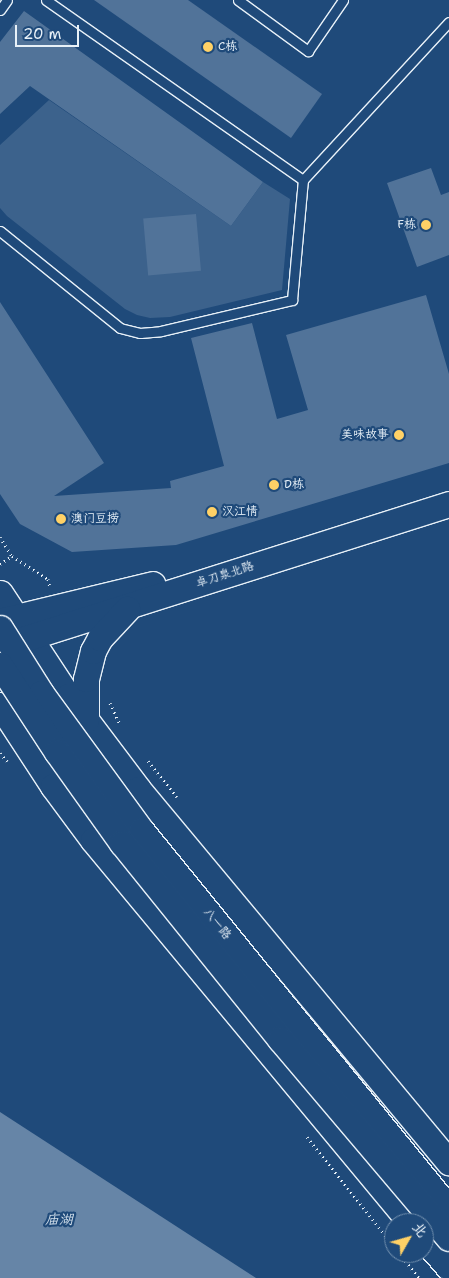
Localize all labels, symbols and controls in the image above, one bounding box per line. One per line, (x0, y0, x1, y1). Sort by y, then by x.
scale bar (18, 15, 81, 47)
text: 20 m (23, 24, 62, 44)
place label: C栋 (218, 40, 237, 54)
marker: C栋 (202, 41, 214, 53)
place label: F栋 (397, 218, 416, 232)
marker: F栋 (420, 219, 432, 231)
place label: 美味故事 (341, 428, 389, 442)
marker: 美味故事 (393, 429, 405, 441)
place label: D栋 (284, 478, 304, 492)
marker: D栋 (268, 479, 280, 491)
place label: 汉江情 (222, 505, 258, 519)
marker: 汉江情 (206, 506, 218, 518)
place label: 澳门豆捞 (71, 512, 119, 526)
marker: 澳门豆捞 (55, 513, 67, 525)
street label: 卓刀泉北路 (194, 559, 256, 591)
street label: 八一路 (200, 905, 234, 943)
water label: 庙湖 (45, 1211, 73, 1227)
north arrow (384, 1213, 434, 1263)
text: 北 (409, 1218, 431, 1240)

